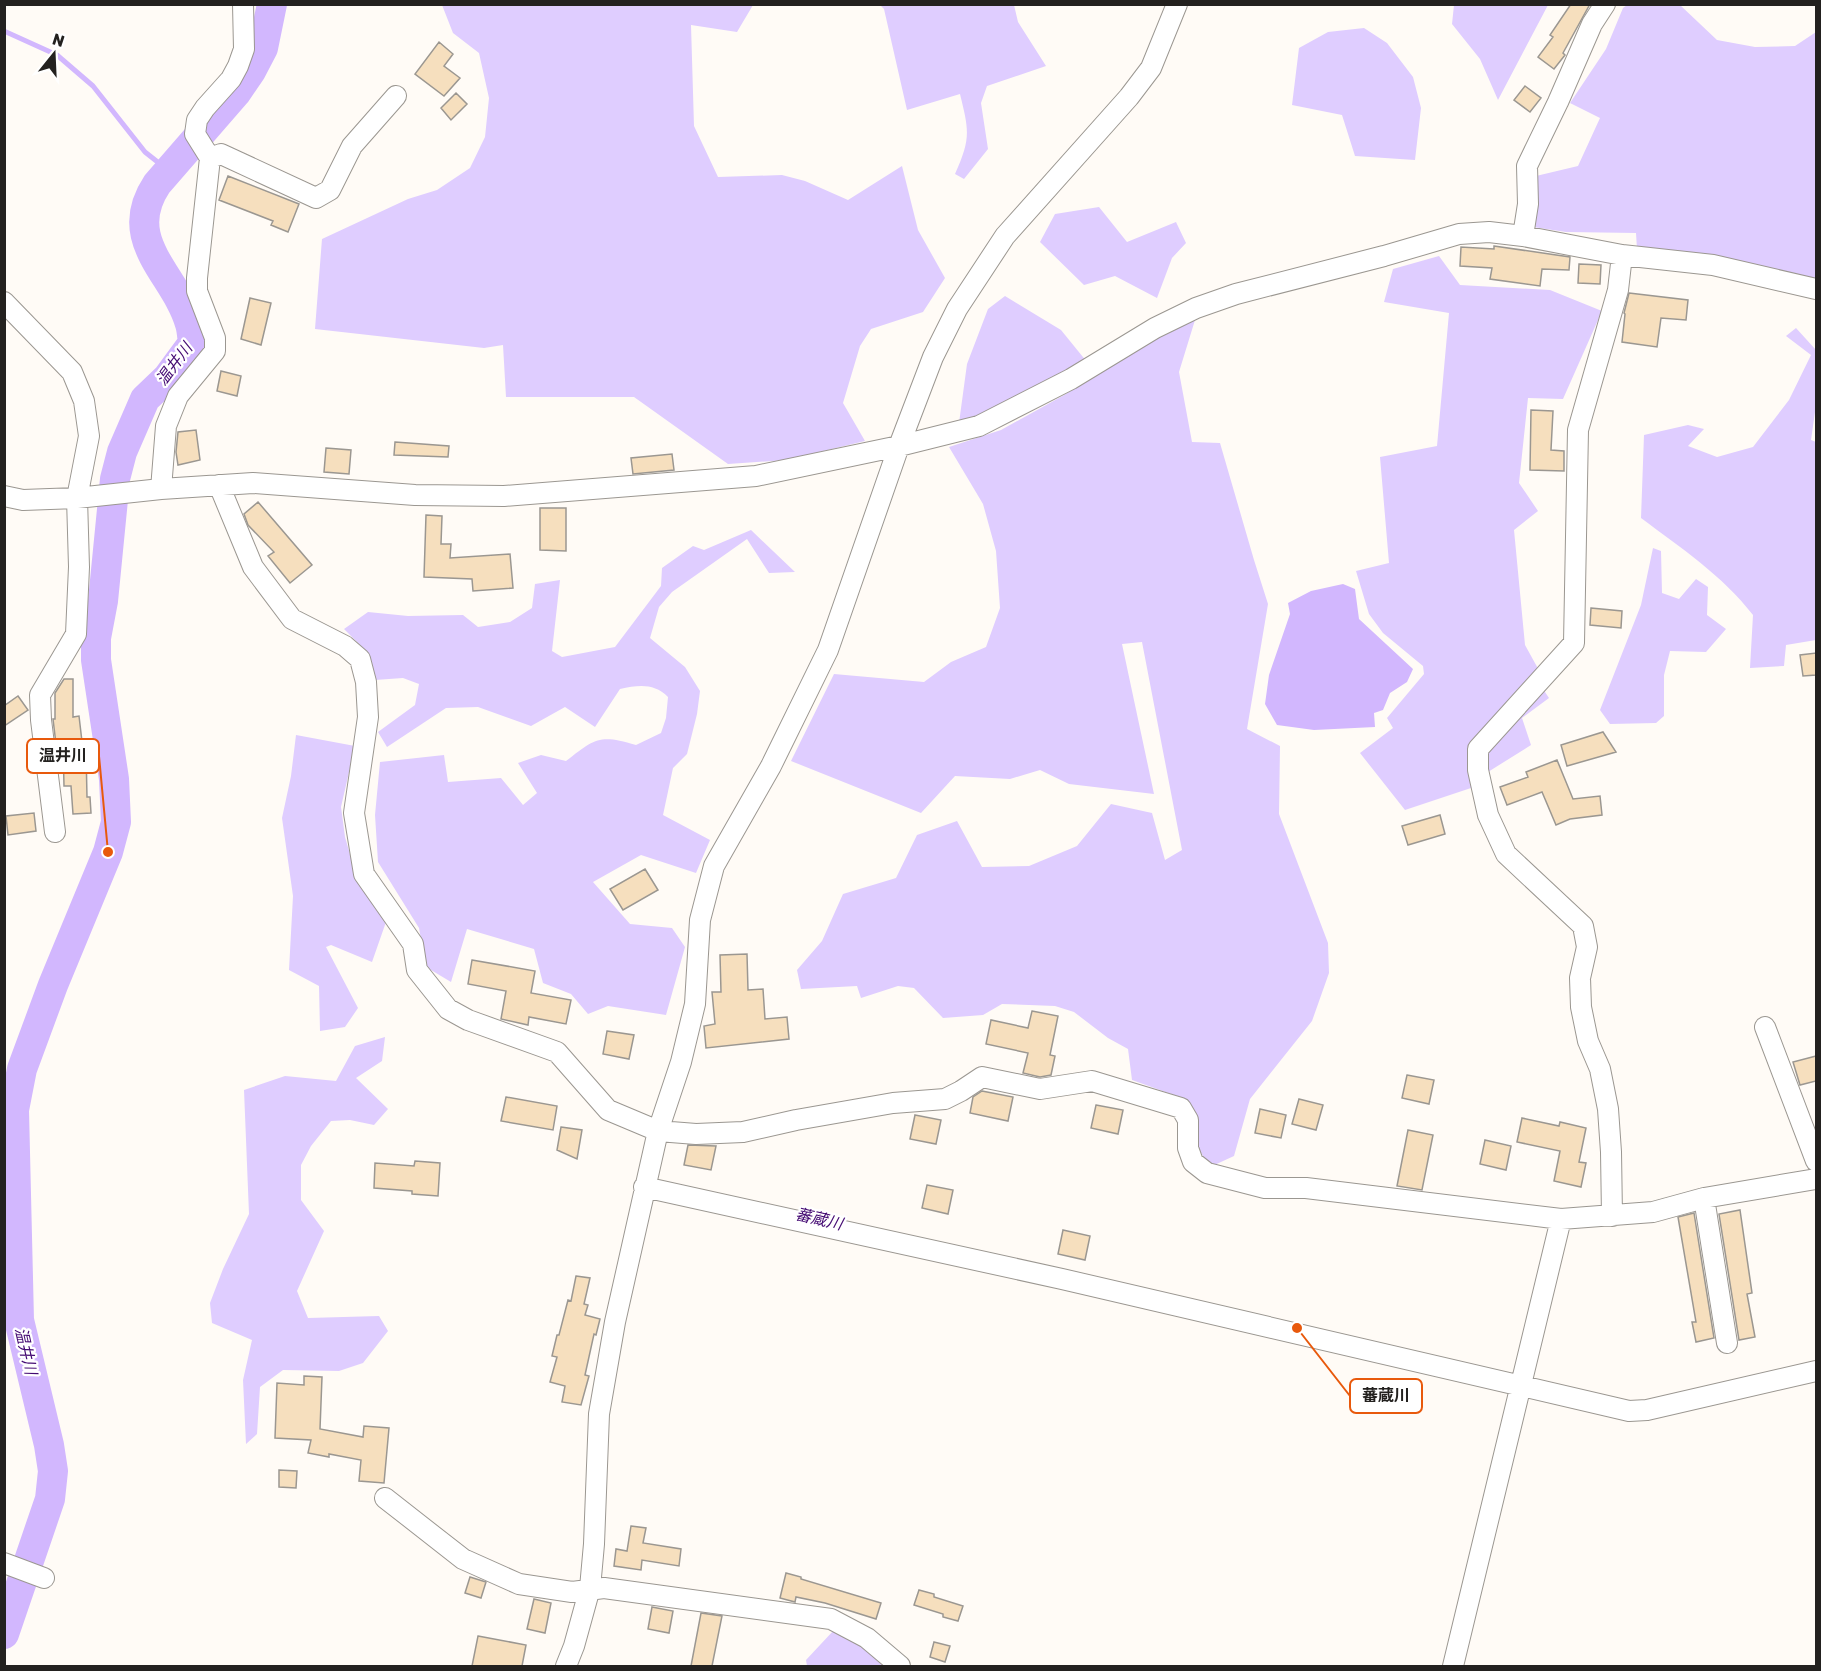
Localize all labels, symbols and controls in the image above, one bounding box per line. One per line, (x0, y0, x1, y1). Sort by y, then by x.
north arrow (24, 24, 84, 84)
text: N (50, 29, 67, 51)
water label: 温井川 (152, 338, 197, 389)
callout: 温井川 (27, 739, 99, 773)
text: 温井川 (39, 746, 87, 765)
water label: 蕃蔵川 (793, 1204, 846, 1234)
water label: 温井川 (11, 1325, 41, 1378)
callout: 蕃蔵川 (1350, 1379, 1422, 1413)
text: 蕃蔵川 (1362, 1386, 1410, 1405)

